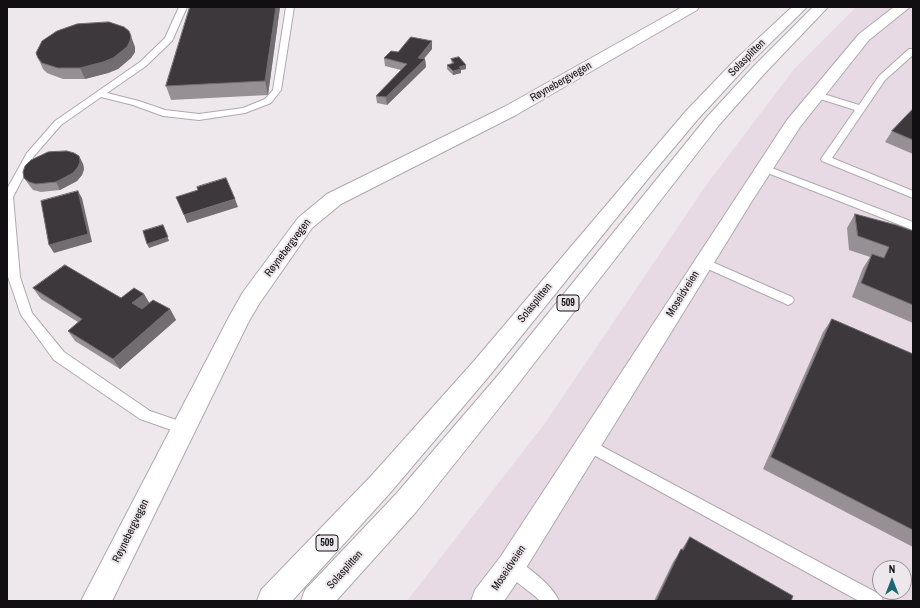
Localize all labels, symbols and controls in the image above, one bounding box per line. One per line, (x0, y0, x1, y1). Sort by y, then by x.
street label: Solasplitten (726, 37, 768, 79)
street label: Røynebergvegen (528, 59, 594, 105)
street label: Røynebergvegen (262, 217, 314, 279)
street label: Moseidveien (664, 269, 702, 319)
street label: Solasplitten (515, 281, 555, 325)
road number: 509 (557, 295, 579, 311)
street label: Røynebergvegen (110, 497, 152, 565)
road number: 509 (316, 535, 338, 551)
street label: Moseidveien (489, 543, 529, 593)
street label: Solasplitten (324, 548, 366, 592)
north arrow (872, 560, 912, 600)
text: N (889, 562, 895, 576)

